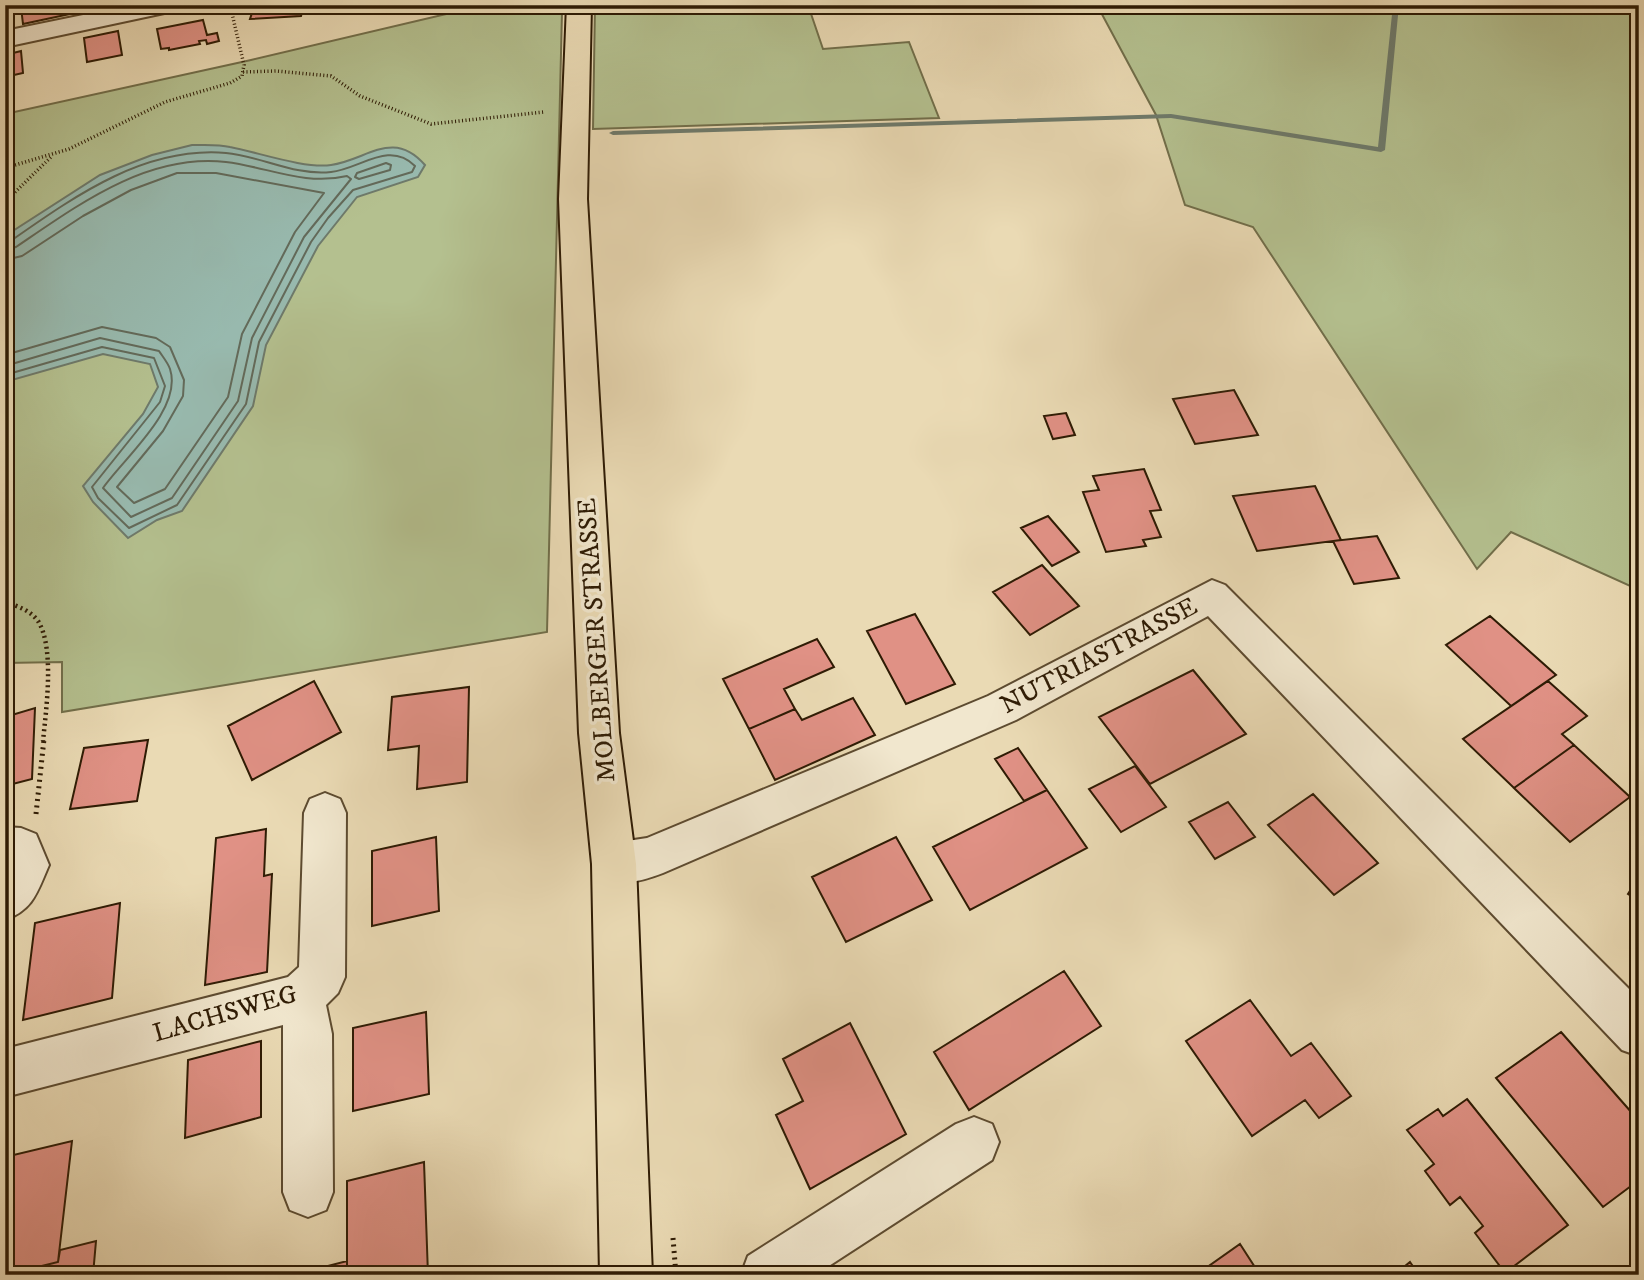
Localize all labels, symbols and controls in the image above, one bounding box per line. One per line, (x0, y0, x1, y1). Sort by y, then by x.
street label: MOLBERGER STRASSE (571, 497, 623, 783)
street label: NUTRIASTRASSE (995, 590, 1203, 722)
street label: LACHSWEG (149, 978, 301, 1050)

